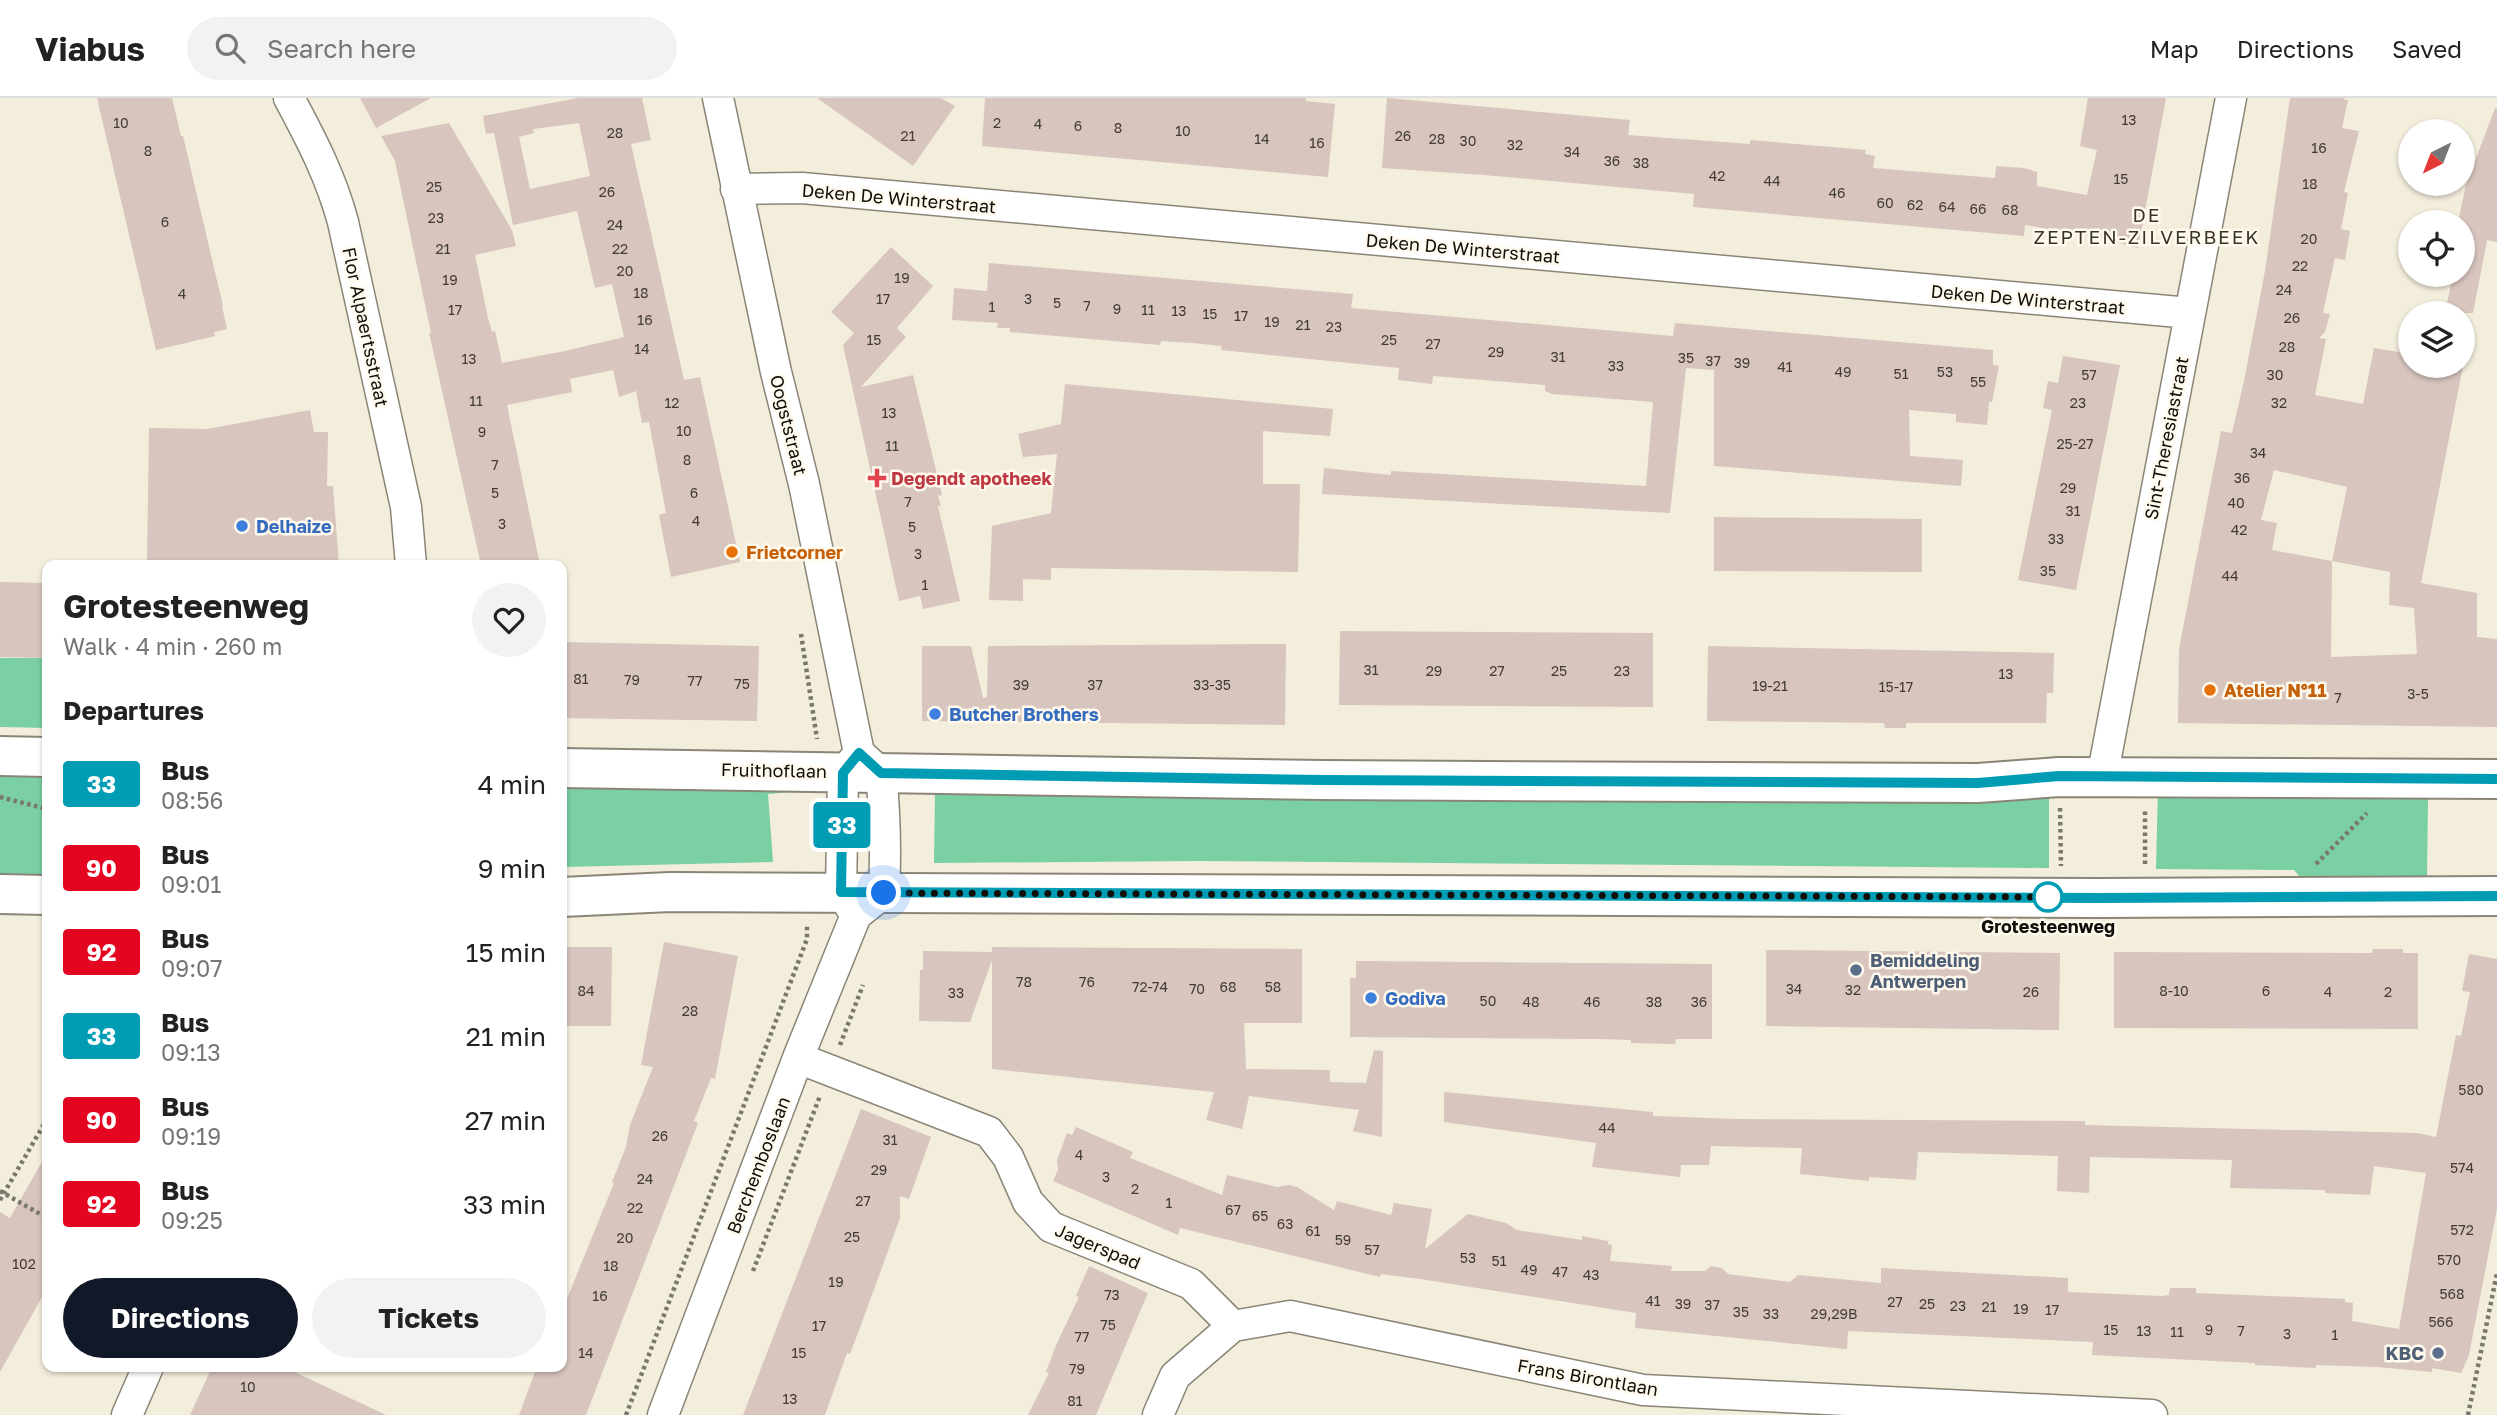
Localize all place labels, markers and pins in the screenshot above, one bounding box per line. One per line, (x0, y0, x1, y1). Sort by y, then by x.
place label: Degendt apotheek (891, 467, 1052, 489)
marker: Degendt apotheek (869, 470, 885, 486)
place label: Delhaize (256, 515, 332, 537)
marker: Delhaize (234, 518, 250, 534)
place label: Frietcorner (746, 541, 843, 563)
marker: Frietcorner (724, 544, 740, 560)
place label: Atelier N°11 (2224, 679, 2326, 701)
marker: Atelier N°11 (2202, 682, 2218, 698)
place label: Butcher Brothers (949, 703, 1099, 725)
marker: Butcher Brothers (927, 706, 943, 722)
marker: Grotesteenweg (2033, 882, 2063, 912)
place label: Grotesteenweg (1981, 915, 2115, 937)
place label: Bemiddeling Antwerpen (1870, 949, 1980, 992)
marker: Bemiddeling Antwerpen (1848, 962, 1864, 978)
place label: Godiva (1385, 987, 1446, 1009)
marker: Godiva (1363, 990, 1379, 1006)
place label: KBC (2386, 1342, 2424, 1364)
marker: KBC (2430, 1345, 2446, 1361)

